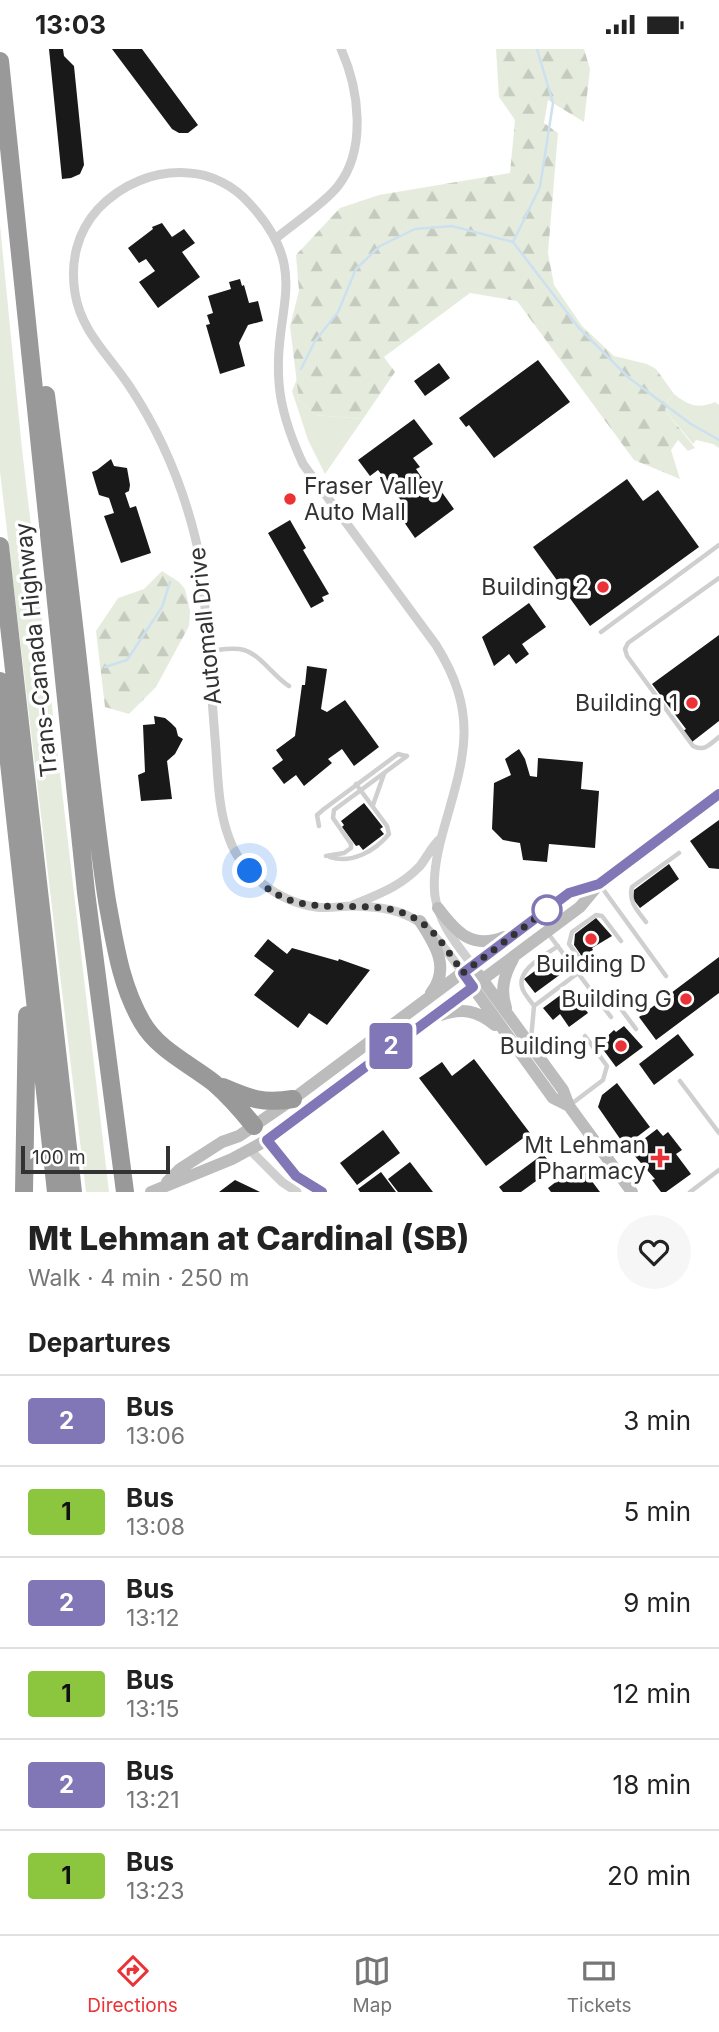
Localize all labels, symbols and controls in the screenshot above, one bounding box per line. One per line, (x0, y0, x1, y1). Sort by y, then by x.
text: 13:03 (35, 9, 106, 40)
place label: Fraser Valley Auto Mall (304, 472, 444, 526)
marker: Fraser Valley Auto Mall (282, 491, 298, 507)
street label: Trans-Canada Highway (9, 521, 63, 779)
street label: Automall Drive (183, 546, 227, 706)
place label: Building 2 (481, 573, 589, 601)
marker: Building 2 (595, 579, 611, 595)
place label: Building 1 (575, 689, 678, 717)
marker: Building 1 (684, 695, 700, 711)
your location (232, 853, 267, 888)
unlabelled marker (532, 895, 562, 925)
marker: Building D (583, 931, 599, 947)
place label: Building D (536, 950, 646, 978)
place label: Building G (561, 985, 672, 1013)
marker: Building G (678, 991, 694, 1007)
line badge: 2 (368, 1023, 414, 1069)
text: 2 (383, 1031, 399, 1060)
place label: Building F (500, 1032, 607, 1060)
marker: Building F (613, 1038, 629, 1054)
place label: Mt Lehman Pharmacy (524, 1131, 646, 1185)
scale bar (21, 1143, 170, 1175)
text: 100 m (32, 1146, 86, 1169)
marker: Mt Lehman Pharmacy (652, 1150, 668, 1166)
button: heart (617, 1215, 691, 1289)
text: Mt Lehman at Cardinal (SB) (28, 1218, 470, 1258)
text: Walk · 4 min · 250 m (28, 1264, 250, 1292)
text: Departures (28, 1327, 171, 1358)
text: Bus (126, 1391, 174, 1422)
text: 3 min (623, 1405, 691, 1436)
text: 2 (59, 1406, 74, 1435)
text: 13:06 (126, 1422, 185, 1450)
text: Bus (126, 1482, 174, 1513)
text: 5 min (623, 1496, 691, 1527)
text: 1 (61, 1497, 72, 1526)
text: 13:08 (126, 1513, 185, 1541)
text: Bus (126, 1573, 174, 1604)
text: 9 min (623, 1587, 691, 1618)
text: 2 (59, 1588, 74, 1617)
text: 13:12 (126, 1604, 180, 1632)
text: Bus (126, 1664, 174, 1695)
text: 12 min (613, 1678, 691, 1709)
text: 1 (61, 1679, 72, 1708)
text: 13:15 (126, 1695, 180, 1723)
text: Bus (126, 1755, 174, 1786)
text: 18 min (613, 1769, 691, 1800)
text: 2 (59, 1770, 74, 1799)
text: 13:21 (126, 1786, 180, 1814)
text: Bus (126, 1846, 174, 1877)
text: 20 min (607, 1860, 691, 1891)
text: 1 (61, 1861, 72, 1890)
text: 13:23 (126, 1877, 184, 1905)
tab: Directions (87, 1952, 178, 2017)
tab: Map (353, 1952, 392, 2017)
tab: Tickets (567, 1952, 632, 2017)

